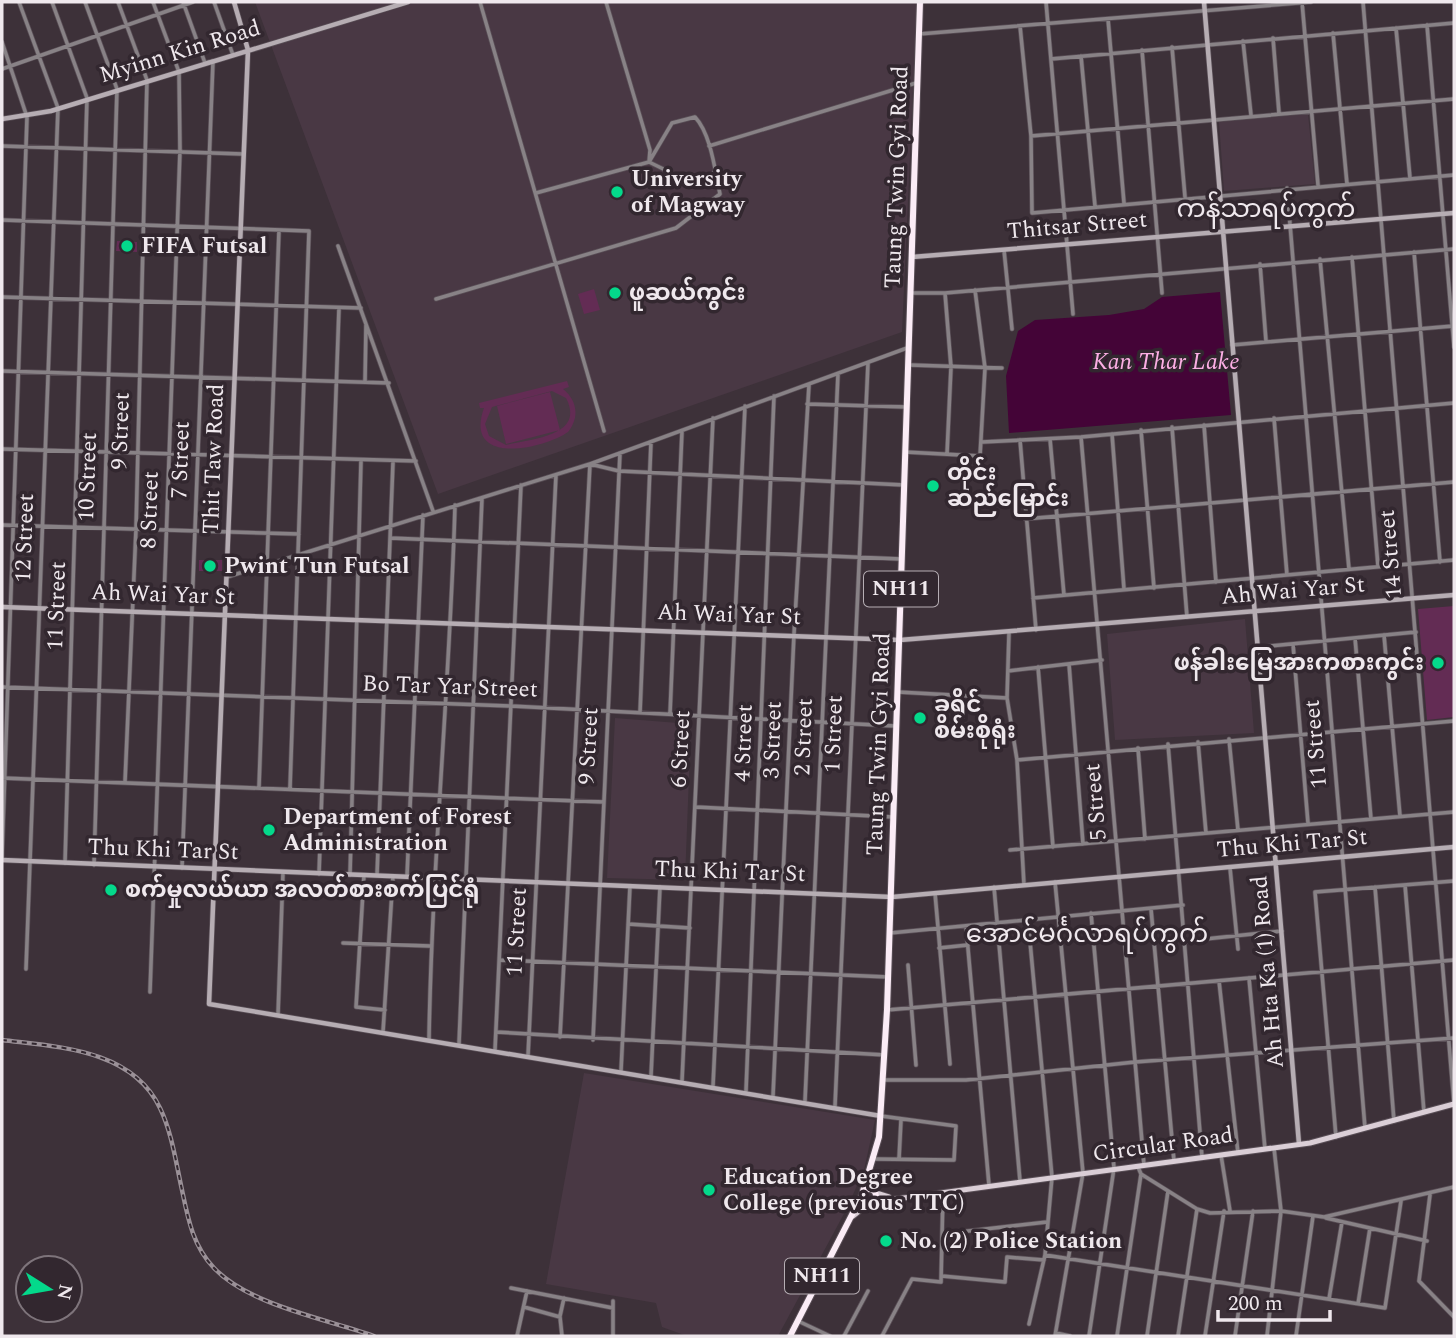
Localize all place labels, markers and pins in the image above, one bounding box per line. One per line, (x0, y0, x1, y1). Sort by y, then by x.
place label: University of Magway (631, 162, 745, 223)
marker: University of Magway (609, 184, 625, 200)
place label: FIFA Futsal (141, 229, 267, 264)
marker: FIFA Futsal (119, 238, 135, 254)
place label: ဖူဆယ်ကွင်း (629, 276, 746, 311)
marker: ဖူဆယ်ကွင်း (607, 285, 623, 301)
place label: တိုင်း ဆည်မြောင်း (947, 456, 1069, 517)
marker: တိုင်း ဆည်မြောင်း (925, 478, 941, 494)
place label: Pwint Tun Futsal (224, 549, 410, 584)
marker: Pwint Tun Futsal (202, 558, 218, 574)
place label: ဖန်ခါးမြေအားကစားကွင်း (1174, 646, 1424, 681)
marker: ဖန်ခါးမြေအားကစားကွင်း (1430, 655, 1446, 671)
place label: ခရိုင် စိမ်းစိုရုံး (934, 688, 1016, 749)
marker: ခရိုင် စိမ်းစိုရုံး (912, 710, 928, 726)
place label: Department of Forest Administration (283, 800, 512, 861)
marker: Department of Forest Administration (261, 822, 277, 838)
place label: စက်မှုလယ်ယာ အလတ်စားစက်ပြင်ရုံ (125, 873, 479, 908)
marker: စက်မှုလယ်ယာ အလတ်စားစက်ပြင်ရုံ (103, 882, 119, 898)
place label: Education Degree College (previous TTC) (723, 1160, 964, 1221)
marker: Education Degree College (previous TTC) (701, 1182, 717, 1198)
place label: No. (2) Police Station (900, 1224, 1122, 1259)
marker: No. (2) Police Station (878, 1233, 894, 1249)

